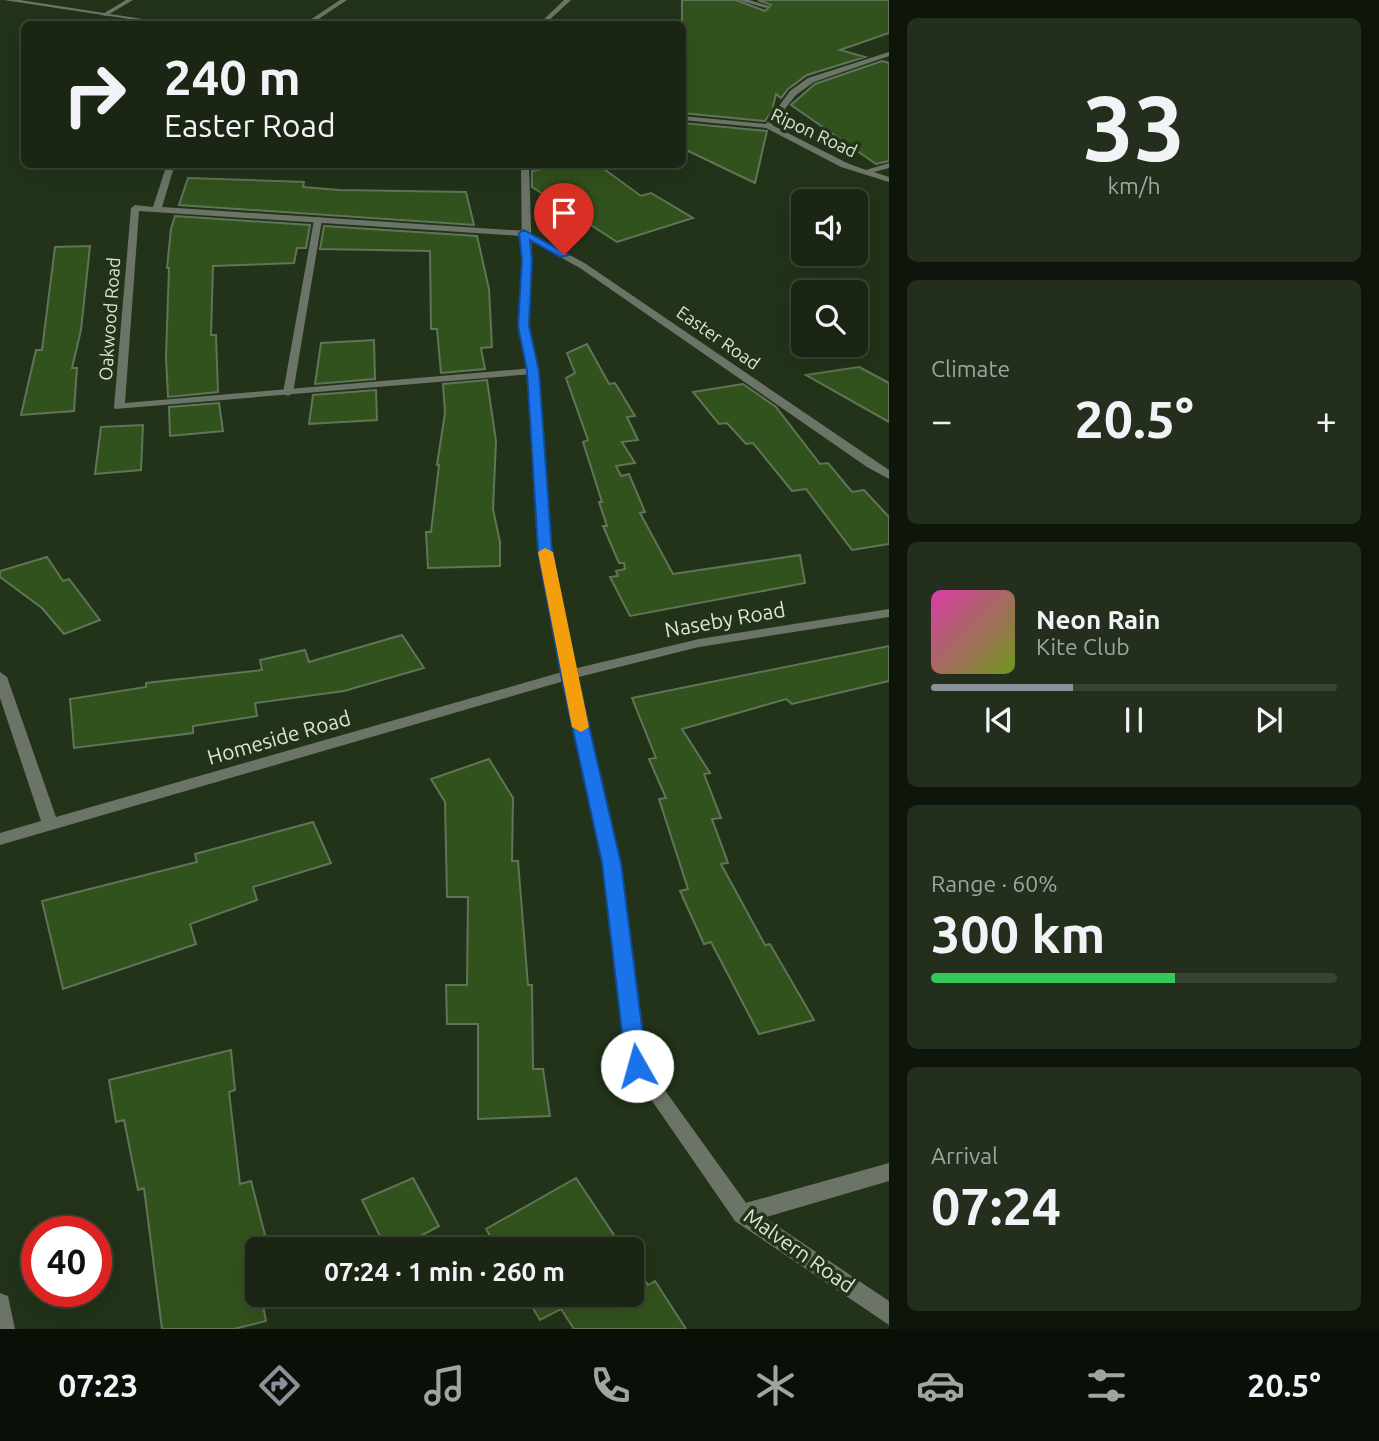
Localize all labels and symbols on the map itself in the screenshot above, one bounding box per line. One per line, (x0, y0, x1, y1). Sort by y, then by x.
street label: Ripon Road (768, 103, 861, 161)
pin (534, 183, 594, 255)
street label: Oakwood Road (95, 257, 123, 381)
street label: Easter Road (673, 301, 764, 373)
street label: Naseby Road (663, 597, 787, 641)
street label: Homeside Road (204, 705, 353, 769)
position arrow (600, 1029, 674, 1103)
street label: Malvern Road (740, 1203, 859, 1297)
speed limit sign: 40 (21, 1216, 112, 1307)

